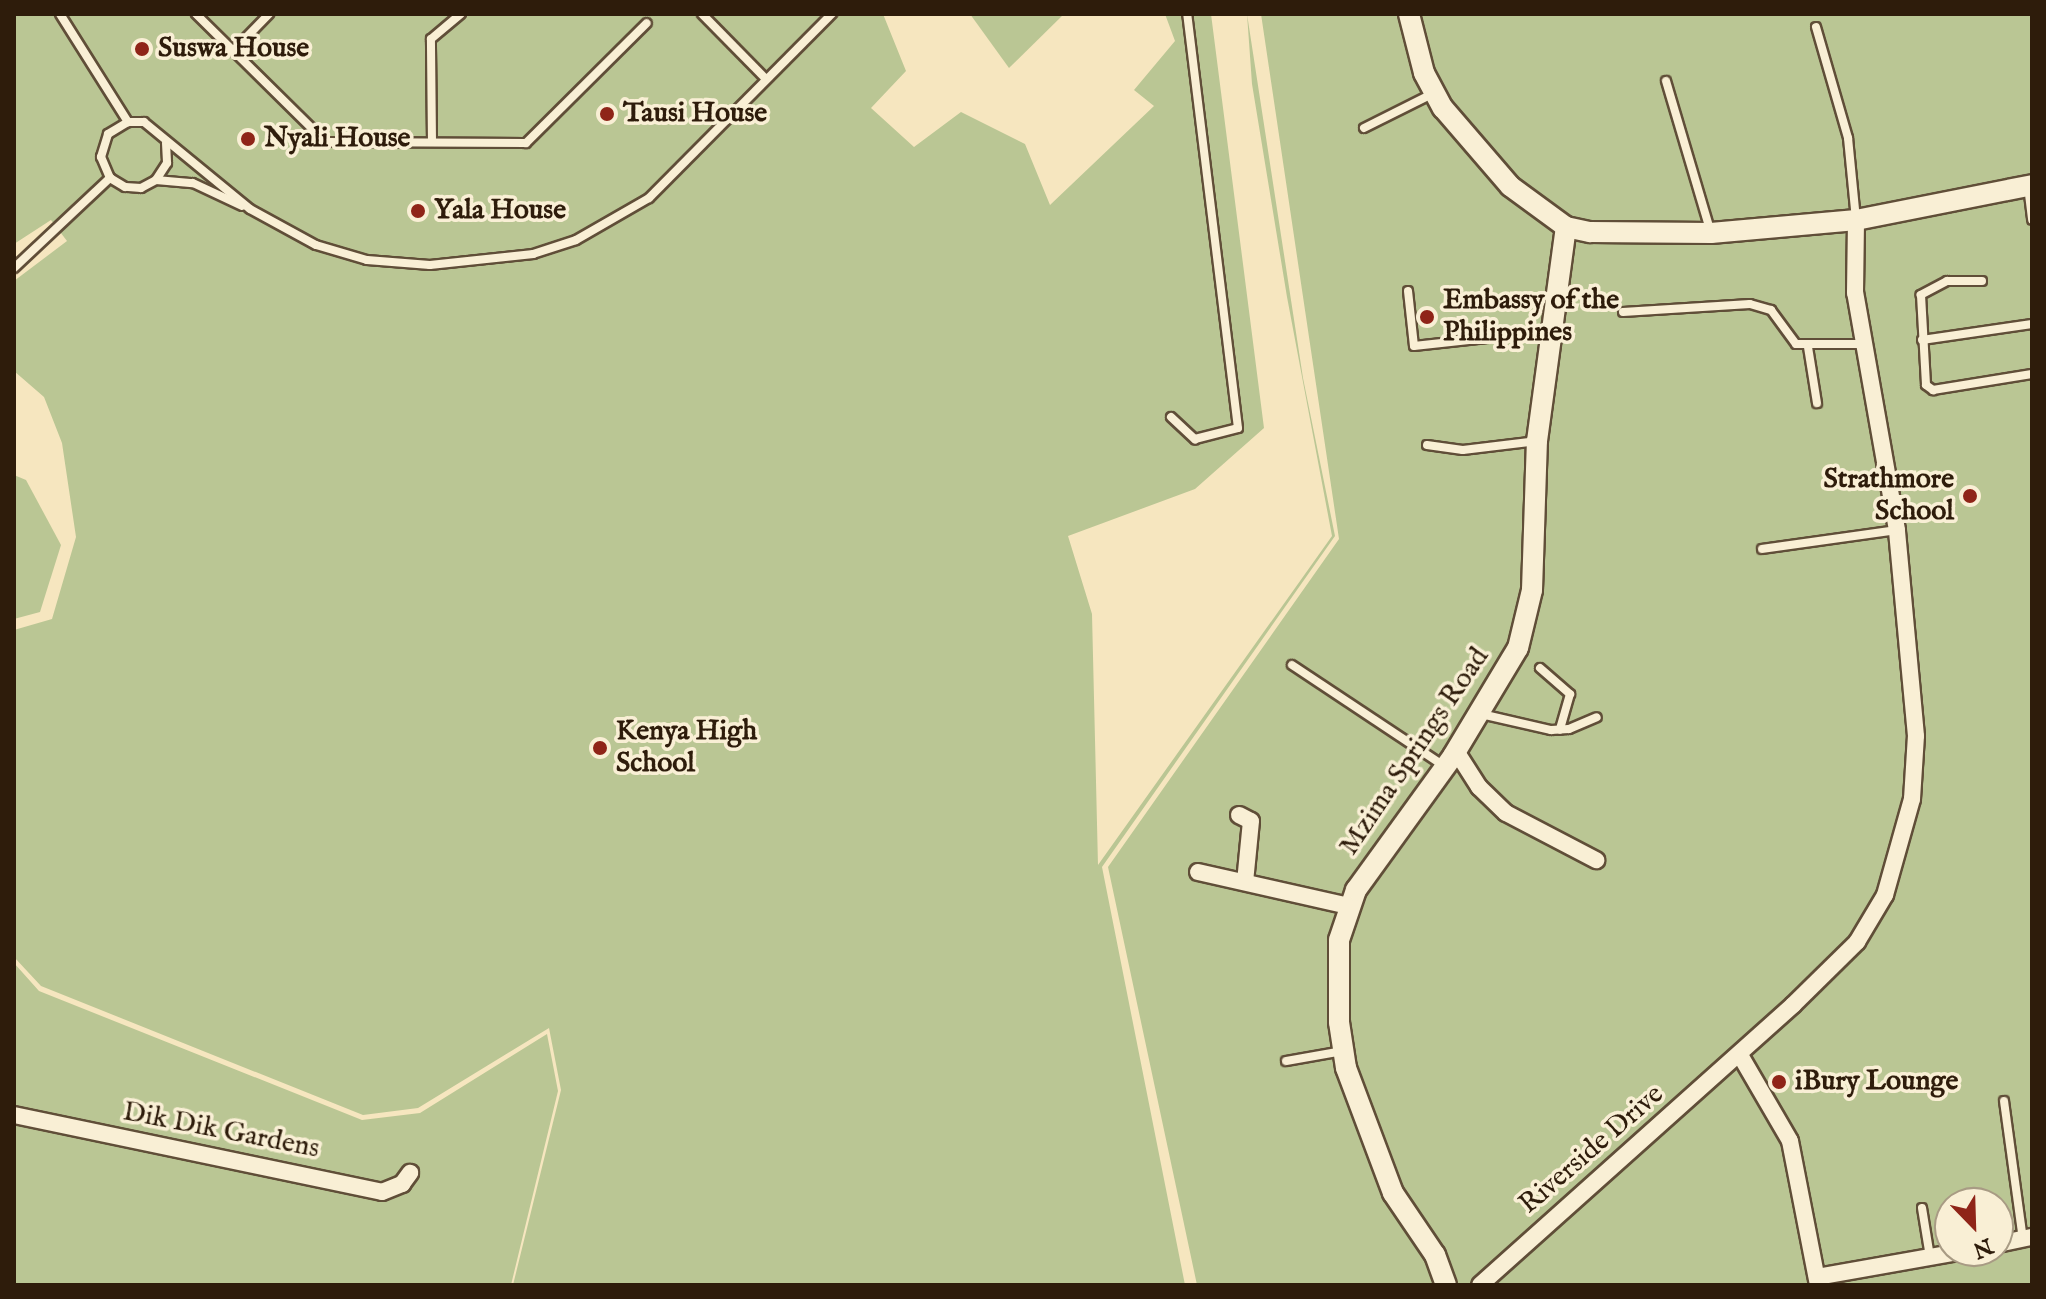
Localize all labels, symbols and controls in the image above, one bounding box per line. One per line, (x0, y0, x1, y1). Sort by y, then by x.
place label: Suswa House (158, 32, 309, 66)
marker: Suswa House (133, 40, 151, 58)
place label: Tausi House (623, 97, 767, 131)
marker: Tausi House (598, 105, 616, 123)
place label: Nyali House (264, 122, 410, 156)
marker: Nyali House (239, 130, 257, 148)
place label: Yala House (434, 194, 566, 228)
marker: Yala House (409, 202, 427, 220)
place label: Embassy of the Philippines (1443, 284, 1619, 350)
marker: Embassy of the Philippines (1418, 308, 1436, 326)
place label: Strathmore School (1823, 463, 1954, 529)
marker: Strathmore School (1961, 487, 1979, 505)
street label: Mzima Springs Road (1333, 642, 1497, 862)
place label: Kenya High School (616, 715, 757, 781)
marker: Kenya High School (591, 739, 609, 757)
place label: iBury Lounge (1795, 1065, 1958, 1099)
marker: iBury Lounge (1770, 1073, 1788, 1091)
street label: Riverside Drive (1513, 1078, 1671, 1222)
street label: Dik Dik Gardens (120, 1095, 322, 1167)
north arrow (1934, 1187, 2014, 1267)
text: N (1968, 1231, 1997, 1264)

